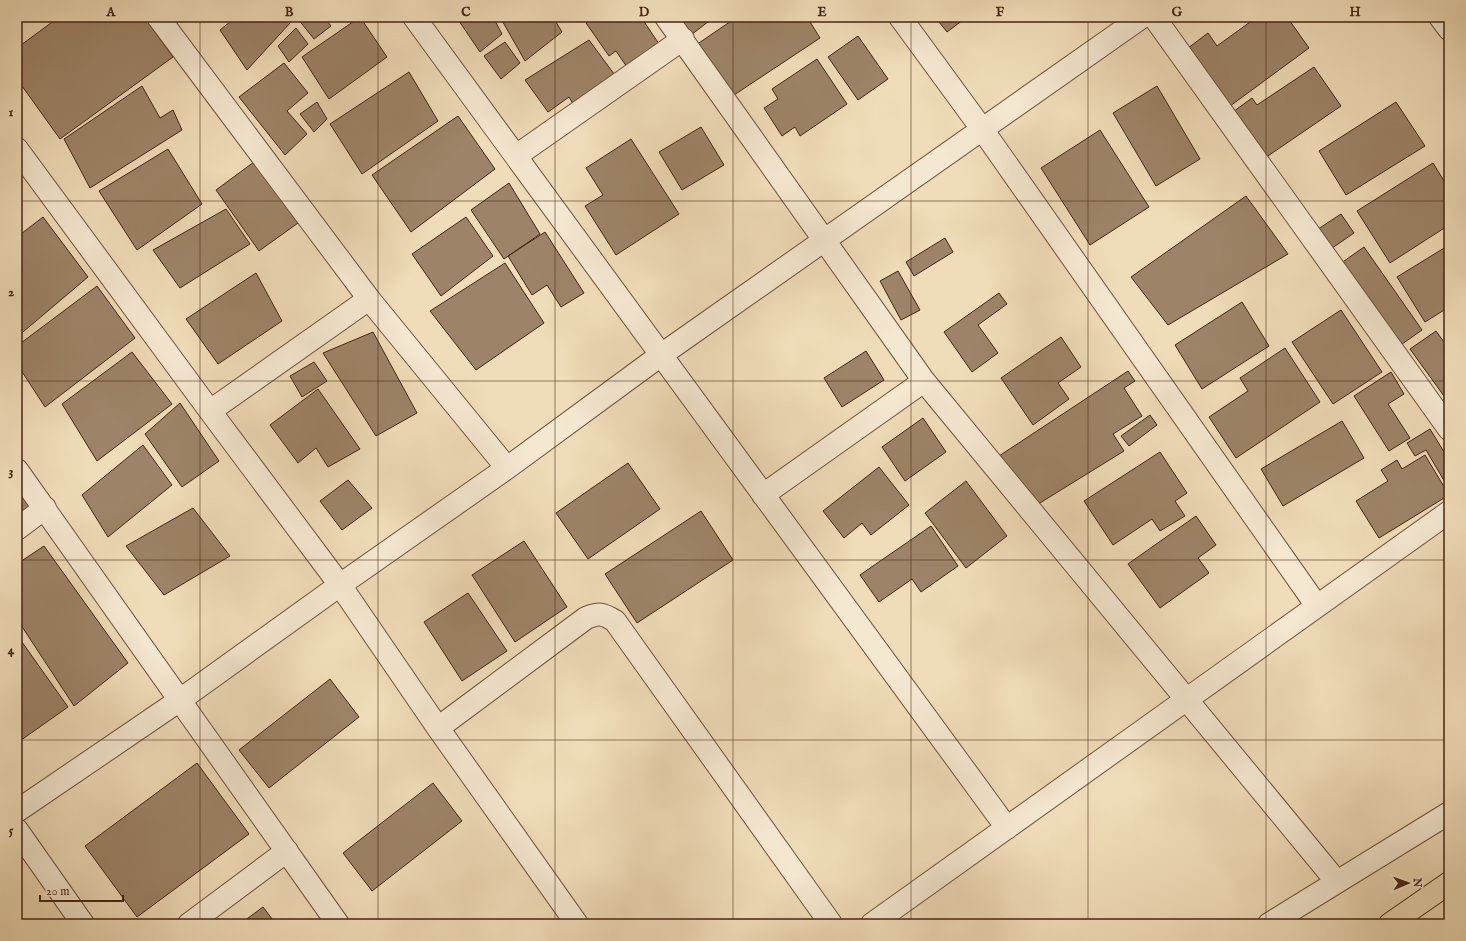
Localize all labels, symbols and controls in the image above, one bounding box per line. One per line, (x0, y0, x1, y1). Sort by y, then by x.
text: A (106, 4, 117, 21)
text: B (285, 4, 294, 21)
text: C (461, 4, 471, 21)
text: D (639, 4, 650, 21)
text: E (817, 4, 827, 21)
text: F (996, 4, 1005, 21)
text: G (1172, 4, 1183, 21)
text: H (1349, 4, 1361, 21)
text: 1 (9, 104, 14, 121)
text: 2 (8, 284, 14, 301)
text: 3 (9, 463, 14, 480)
text: 4 (8, 642, 15, 659)
text: 5 (9, 822, 14, 839)
north arrow (1388, 863, 1428, 903)
scale bar (40, 877, 123, 903)
text: N (1410, 877, 1424, 888)
text: 20 m (46, 884, 69, 899)

